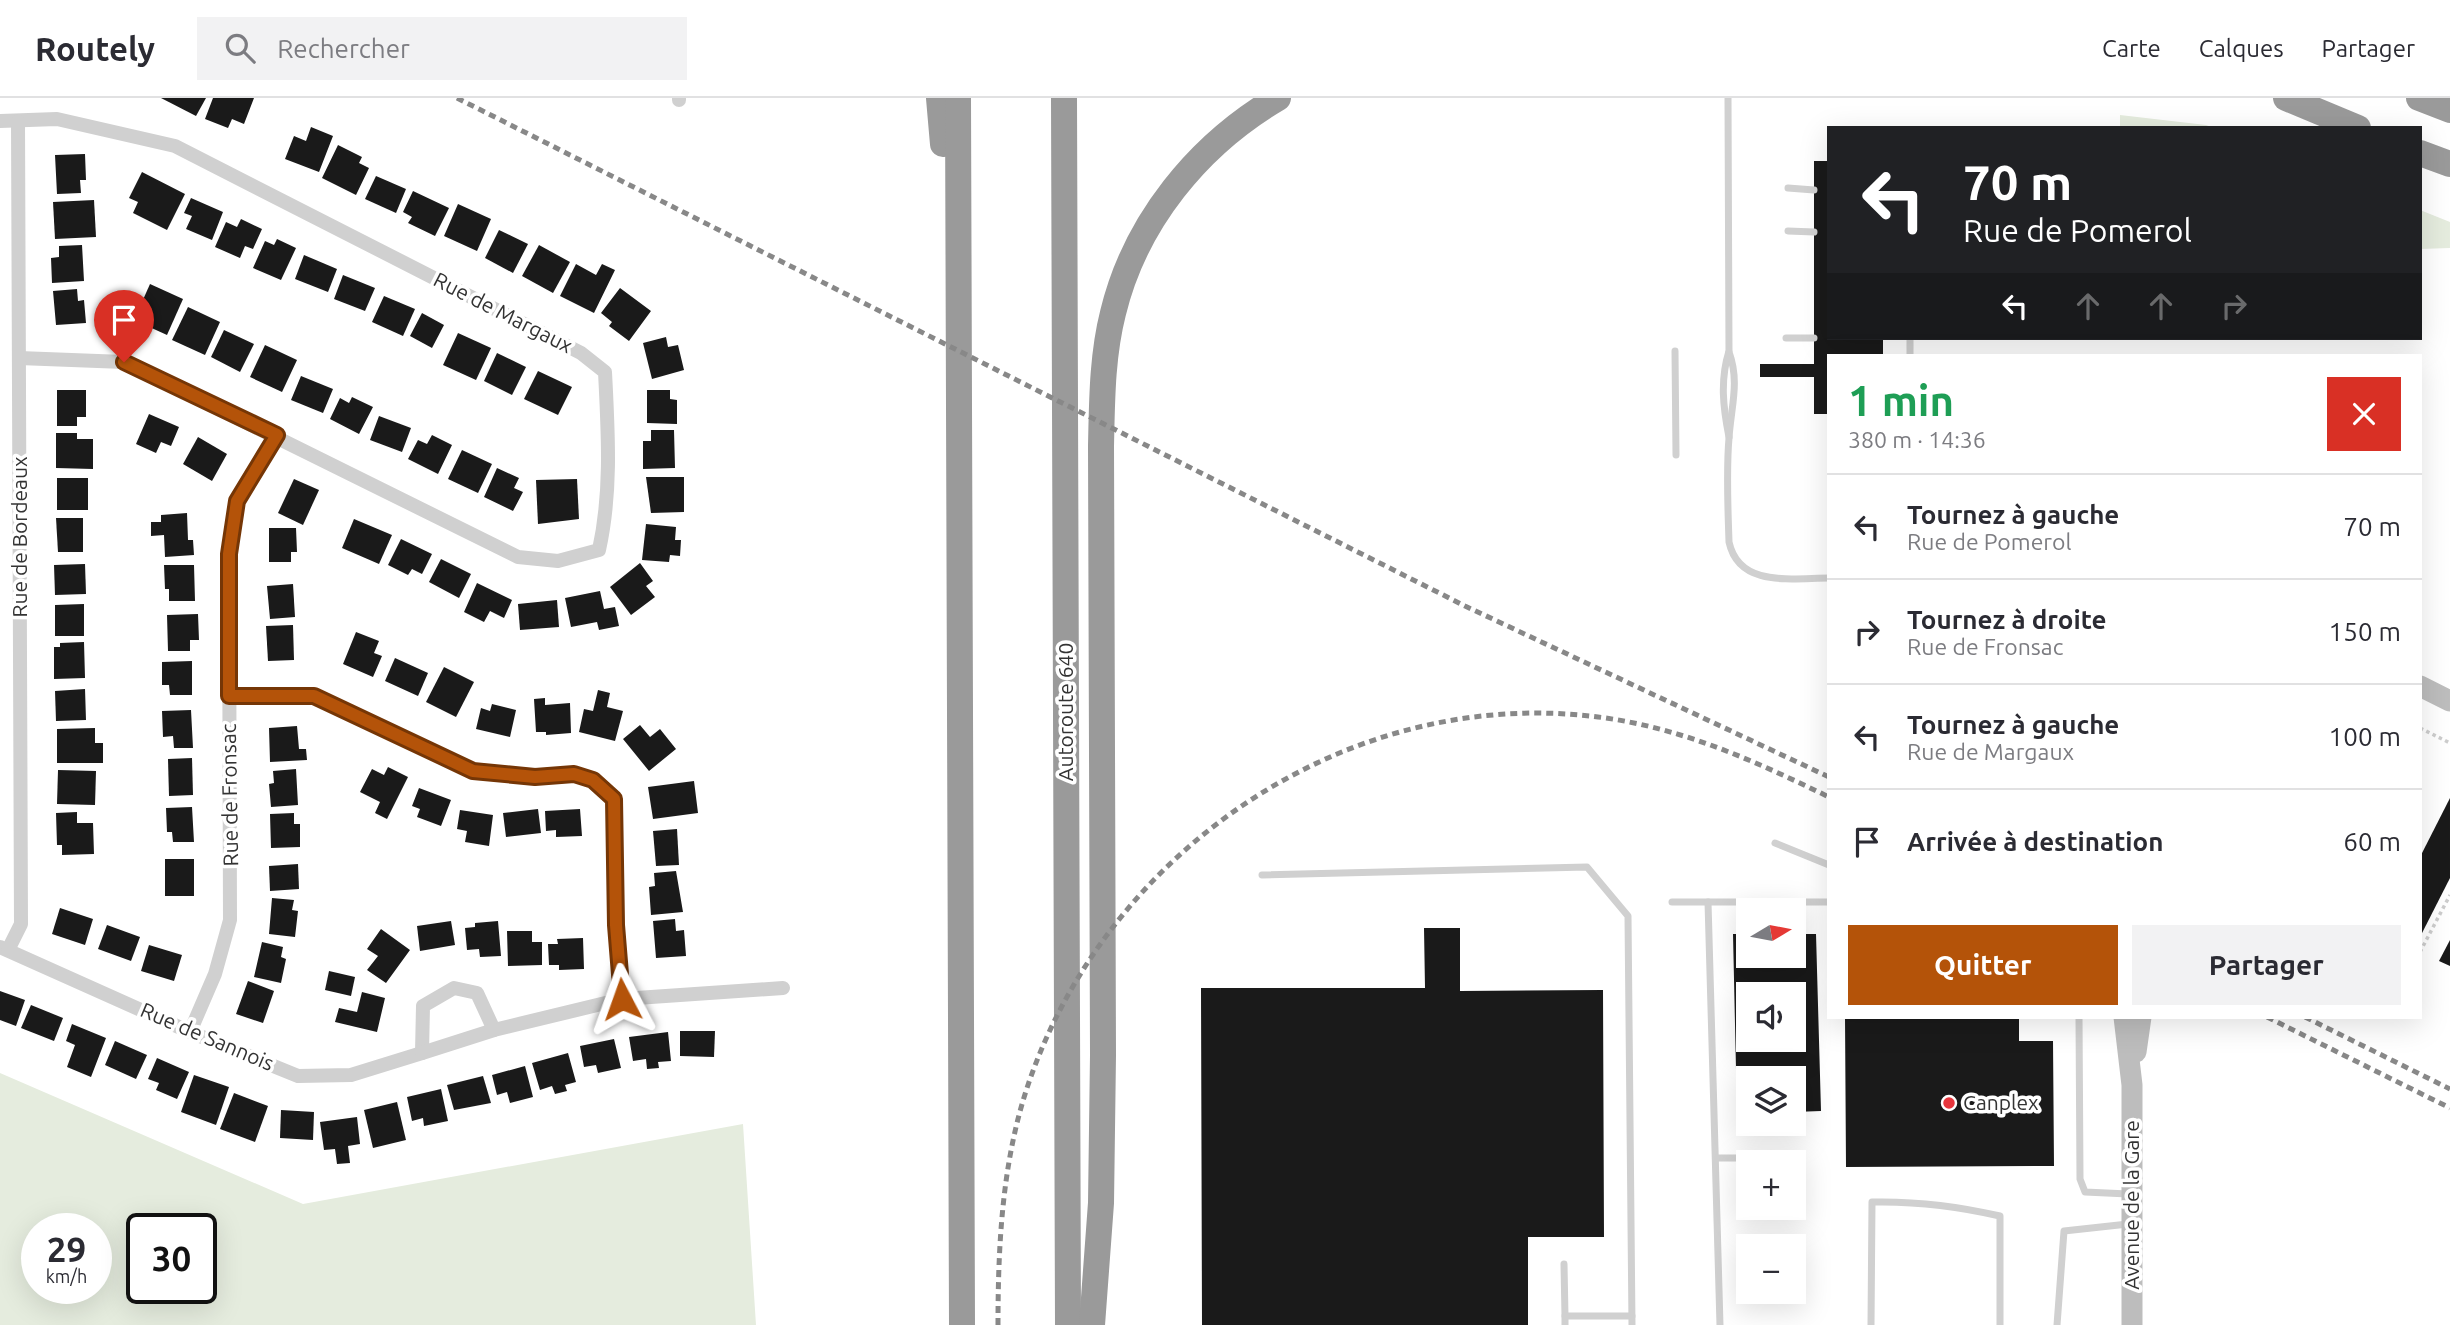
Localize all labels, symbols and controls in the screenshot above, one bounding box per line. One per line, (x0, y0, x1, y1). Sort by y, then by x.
search box (197, 17, 687, 80)
icon: search (221, 29, 259, 67)
text: Routely (35, 30, 155, 67)
text: Rechercher (277, 34, 410, 63)
text: Carte (2102, 35, 2161, 62)
text: Calques (2199, 35, 2284, 62)
text: Partager (2322, 35, 2415, 62)
icon: left (1848, 154, 1939, 245)
text: 70 m (1963, 154, 2072, 209)
text: Rue de Pomerol (1963, 212, 2192, 248)
street label: Rue de Margaux (430, 267, 577, 358)
icon: left (1996, 287, 2034, 325)
icon: ahead (2069, 287, 2107, 325)
icon: ahead (2142, 287, 2180, 325)
icon: right (2215, 287, 2253, 325)
pin (94, 290, 154, 362)
icon: arrive (105, 301, 143, 339)
text: 1 min (1848, 377, 1954, 424)
button: close (2327, 377, 2401, 451)
text: 380 m · 14:36 (1848, 427, 1986, 452)
street label: Rue de Bordeaux (7, 456, 31, 618)
text: Tournez à gauche (1907, 500, 2119, 529)
icon: left (1848, 508, 1886, 546)
text: 70 m (2343, 512, 2401, 541)
text: Rue de Pomerol (1907, 529, 2072, 554)
text: Tournez à droite (1907, 605, 2106, 634)
icon: right (1848, 613, 1886, 651)
text: 150 m (2329, 617, 2401, 646)
text: Rue de Fronsac (1907, 634, 2063, 659)
street label: Autoroute 640 (1053, 643, 1077, 781)
text: Tournez à gauche (1907, 710, 2119, 739)
icon: left (1848, 718, 1886, 756)
text: 100 m (2329, 722, 2401, 751)
street label: Rue de Fronsac (216, 723, 242, 867)
text: Rue de Margaux (1907, 739, 2074, 764)
icon: arrive (1848, 823, 1886, 861)
text: Arrivée à destination (1907, 827, 2163, 856)
text: 60 m (2343, 827, 2401, 856)
north arrow (1736, 898, 1806, 968)
map controls (1736, 898, 1806, 1304)
button: Quitter (1848, 925, 2118, 1005)
button: Partager (2132, 925, 2401, 1005)
position arrow (585, 962, 659, 1036)
button: sound (1736, 982, 1806, 1052)
street label: Rue de Sannois (137, 997, 278, 1075)
button: layers (1736, 1066, 1806, 1136)
place label: Canplex (1963, 1090, 2039, 1114)
marker: Canplex (1941, 1095, 1957, 1111)
street label: Avenue de la Gare (2119, 1120, 2143, 1290)
button: + (1736, 1150, 1806, 1220)
speed limit sign: 30 (126, 1213, 217, 1304)
text: 29 (47, 1229, 86, 1269)
button: − (1736, 1234, 1806, 1304)
text: km/h (46, 1266, 87, 1286)

